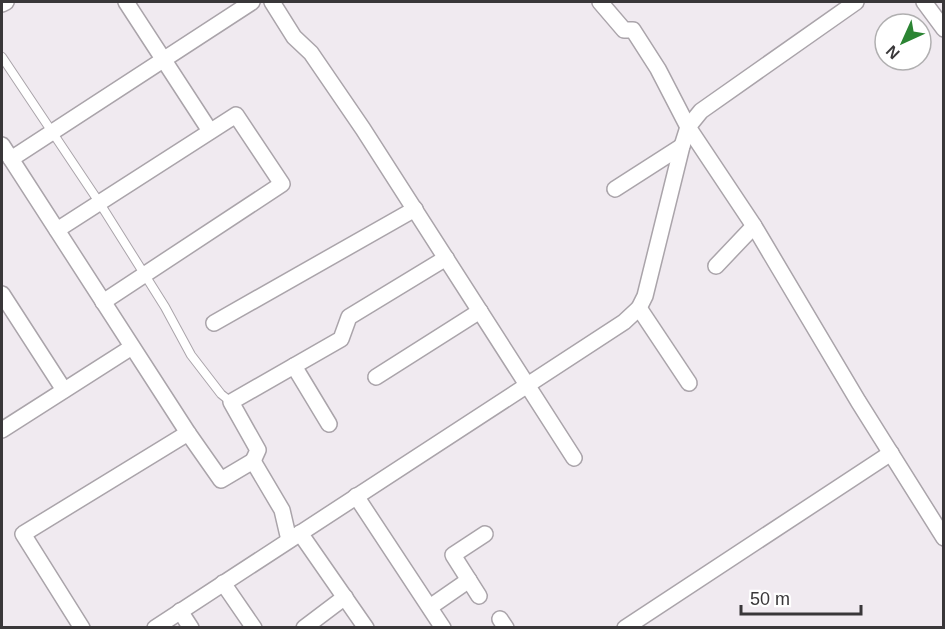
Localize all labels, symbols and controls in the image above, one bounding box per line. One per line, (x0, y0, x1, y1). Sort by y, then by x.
north arrow (873, 12, 933, 72)
text: N (883, 42, 903, 62)
scale bar (741, 578, 861, 616)
text: 50 m (750, 589, 790, 609)

